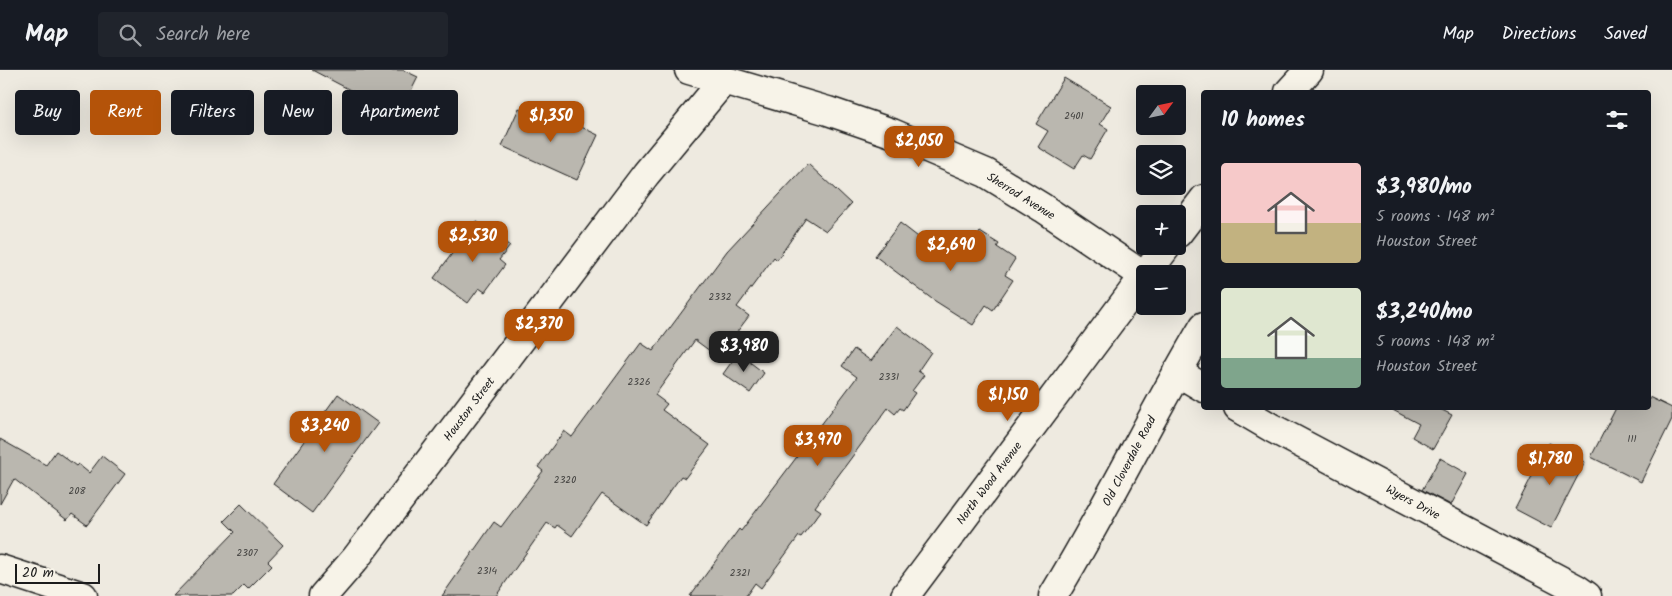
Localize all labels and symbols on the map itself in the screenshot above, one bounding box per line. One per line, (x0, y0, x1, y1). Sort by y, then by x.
north arrow (1136, 85, 1186, 135)
pin: $1,350 (510, 100, 592, 143)
house number: 2401 (1064, 108, 1084, 124)
pin: $2,050 (878, 126, 960, 168)
street label: Sherrod Avenue (983, 168, 1059, 225)
pin: $2,530 (432, 220, 514, 263)
pin: $2,690 (910, 230, 992, 272)
house number: 2332 (708, 289, 732, 305)
pin: $2,370 (498, 308, 580, 351)
pin: $3,980 (703, 330, 785, 373)
house number: 2331 (879, 369, 899, 385)
street label: Houston Street (439, 373, 500, 445)
house number: 2326 (628, 374, 650, 390)
pin: $1,150 (967, 380, 1049, 422)
pin: $3,240 (284, 410, 366, 453)
street label: Old Cloverdale Road (1098, 412, 1162, 510)
pin: $3,970 (777, 424, 859, 467)
house number: 111 (1627, 431, 1637, 447)
street label: North Wood Avenue (952, 437, 1027, 529)
pin: $1,780 (1509, 444, 1591, 486)
house number: 2320 (554, 472, 576, 488)
street label: Wyers Drive (1382, 480, 1444, 525)
house number: 208 (69, 483, 86, 499)
house number: 2307 (236, 545, 258, 561)
scale bar (15, 561, 100, 584)
house number: 2314 (477, 563, 498, 579)
house number: 2321 (730, 565, 750, 581)

